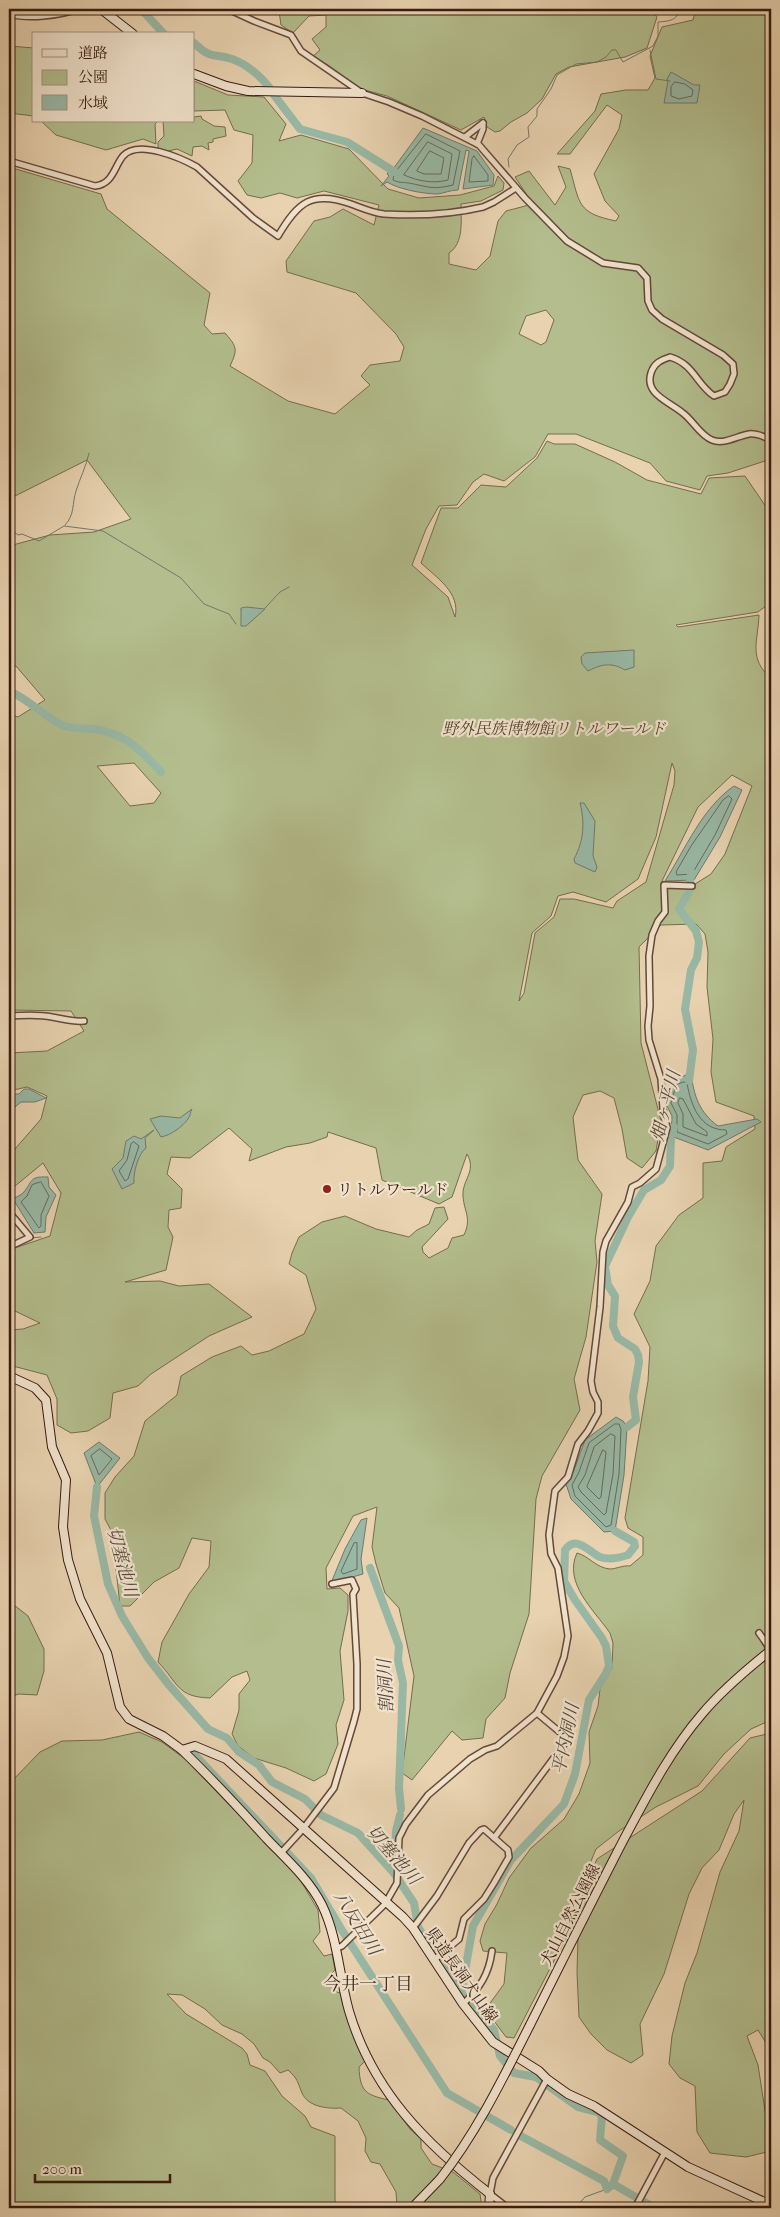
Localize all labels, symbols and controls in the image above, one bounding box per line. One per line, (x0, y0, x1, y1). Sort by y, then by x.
legend (32, 32, 195, 122)
text: 道路 (78, 44, 108, 62)
text: 公園 (78, 68, 108, 86)
text: 水域 (78, 94, 108, 112)
park label: 野外民族博物館リトルワールド (442, 719, 667, 738)
water label: 畑ヶ平川 (647, 1067, 685, 1143)
place label: リトルワールド (337, 1180, 449, 1199)
marker: リトルワールド (321, 1183, 333, 1195)
water label: 切塞池川 (103, 1525, 142, 1601)
water label: 割洞川 (374, 1656, 398, 1714)
water label: 平内洞川 (548, 1700, 584, 1776)
water label: 切塞池川 (361, 1821, 426, 1891)
street label: 犬山自然公園線 (536, 1861, 604, 1969)
water label: 八反田川 (329, 1887, 386, 1961)
street label: 県道長洞犬山線 (422, 1924, 502, 2026)
district label: 今井一丁目 (323, 1974, 413, 1995)
scale bar (35, 2152, 170, 2184)
text: 200 m (42, 2160, 82, 2178)

